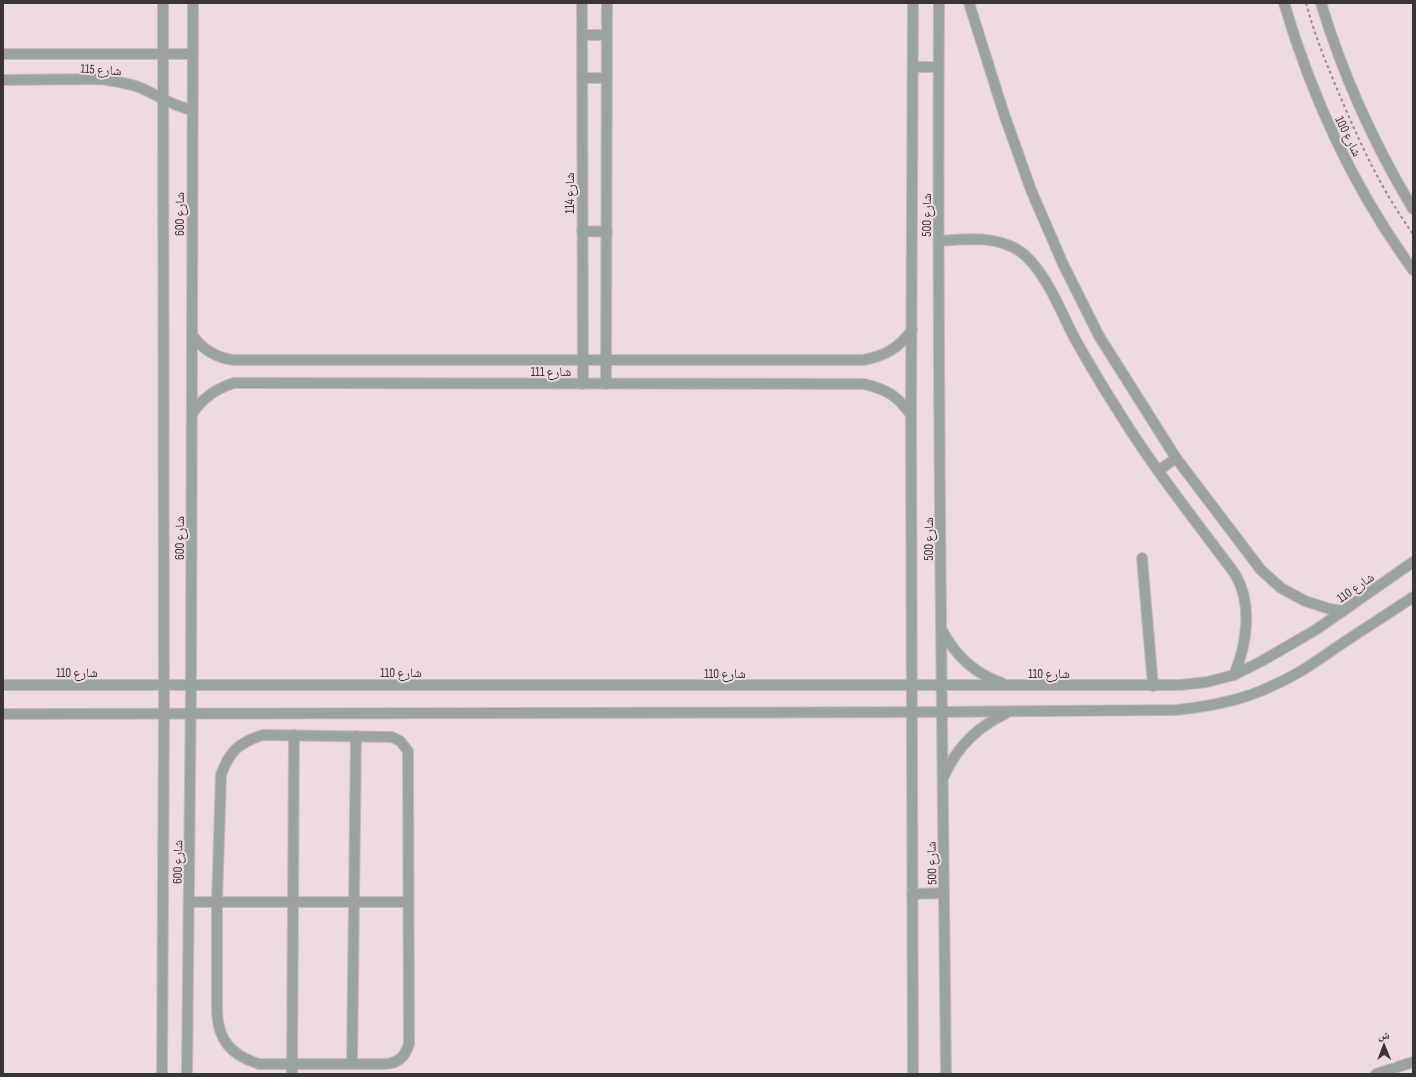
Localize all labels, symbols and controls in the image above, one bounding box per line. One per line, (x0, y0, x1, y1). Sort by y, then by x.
street label: شارع 115 (80, 61, 122, 80)
street label: شارع 100 (1331, 114, 1365, 160)
street label: شارع 114 (562, 172, 579, 214)
street label: شارع 600 (172, 192, 189, 236)
street label: شارع 500 (919, 193, 936, 237)
street label: شارع 111 (531, 364, 571, 381)
street label: شارع 600 (172, 516, 189, 560)
street label: شارع 500 (921, 517, 938, 561)
street label: شارع 110 (1334, 569, 1378, 607)
street label: شارع 110 (56, 665, 98, 682)
street label: شارع 110 (380, 665, 422, 682)
street label: شارع 110 (704, 666, 746, 683)
street label: شارع 110 (1028, 666, 1070, 683)
street label: شارع 600 (170, 840, 187, 884)
street label: شارع 500 (924, 841, 941, 885)
north arrow (1364, 1025, 1404, 1065)
text: ش (1378, 1029, 1390, 1043)

